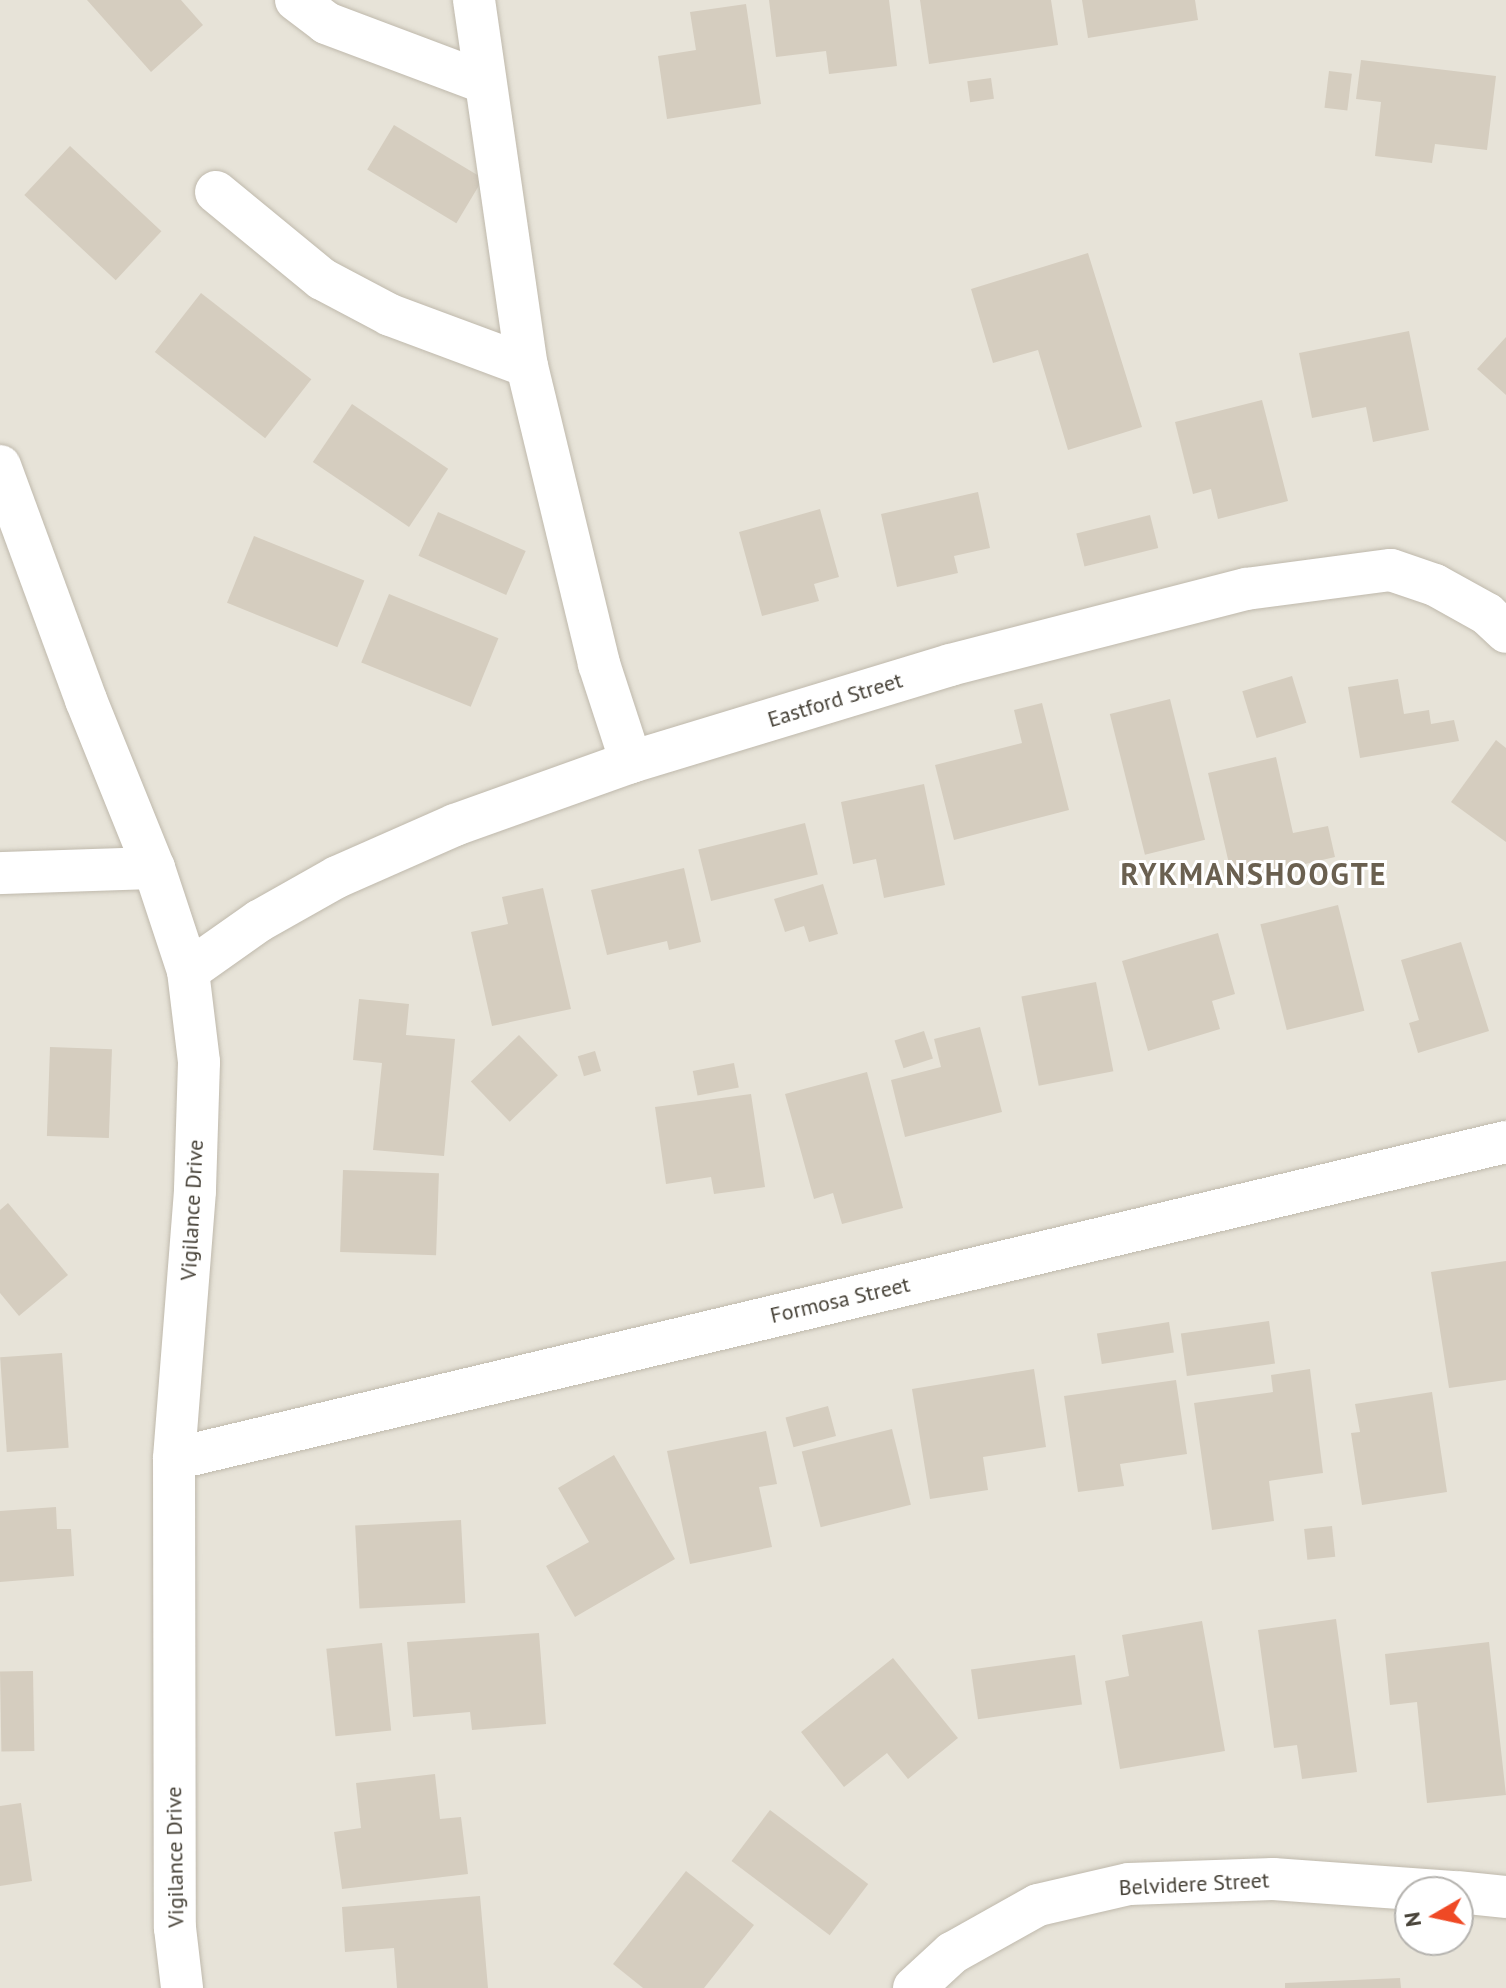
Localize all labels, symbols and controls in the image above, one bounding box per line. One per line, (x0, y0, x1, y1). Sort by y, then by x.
street label: Eastford Street (765, 667, 905, 733)
district label: RYKMANSHOOGTE (1120, 856, 1388, 892)
street label: Vigilance Drive (175, 1139, 209, 1281)
street label: Formosa Street (768, 1271, 912, 1329)
street label: Vigilance Drive (161, 1786, 189, 1928)
street label: Belvidere Street (1118, 1867, 1270, 1901)
north arrow (1394, 1876, 1474, 1956)
text: N (1397, 1910, 1427, 1929)

